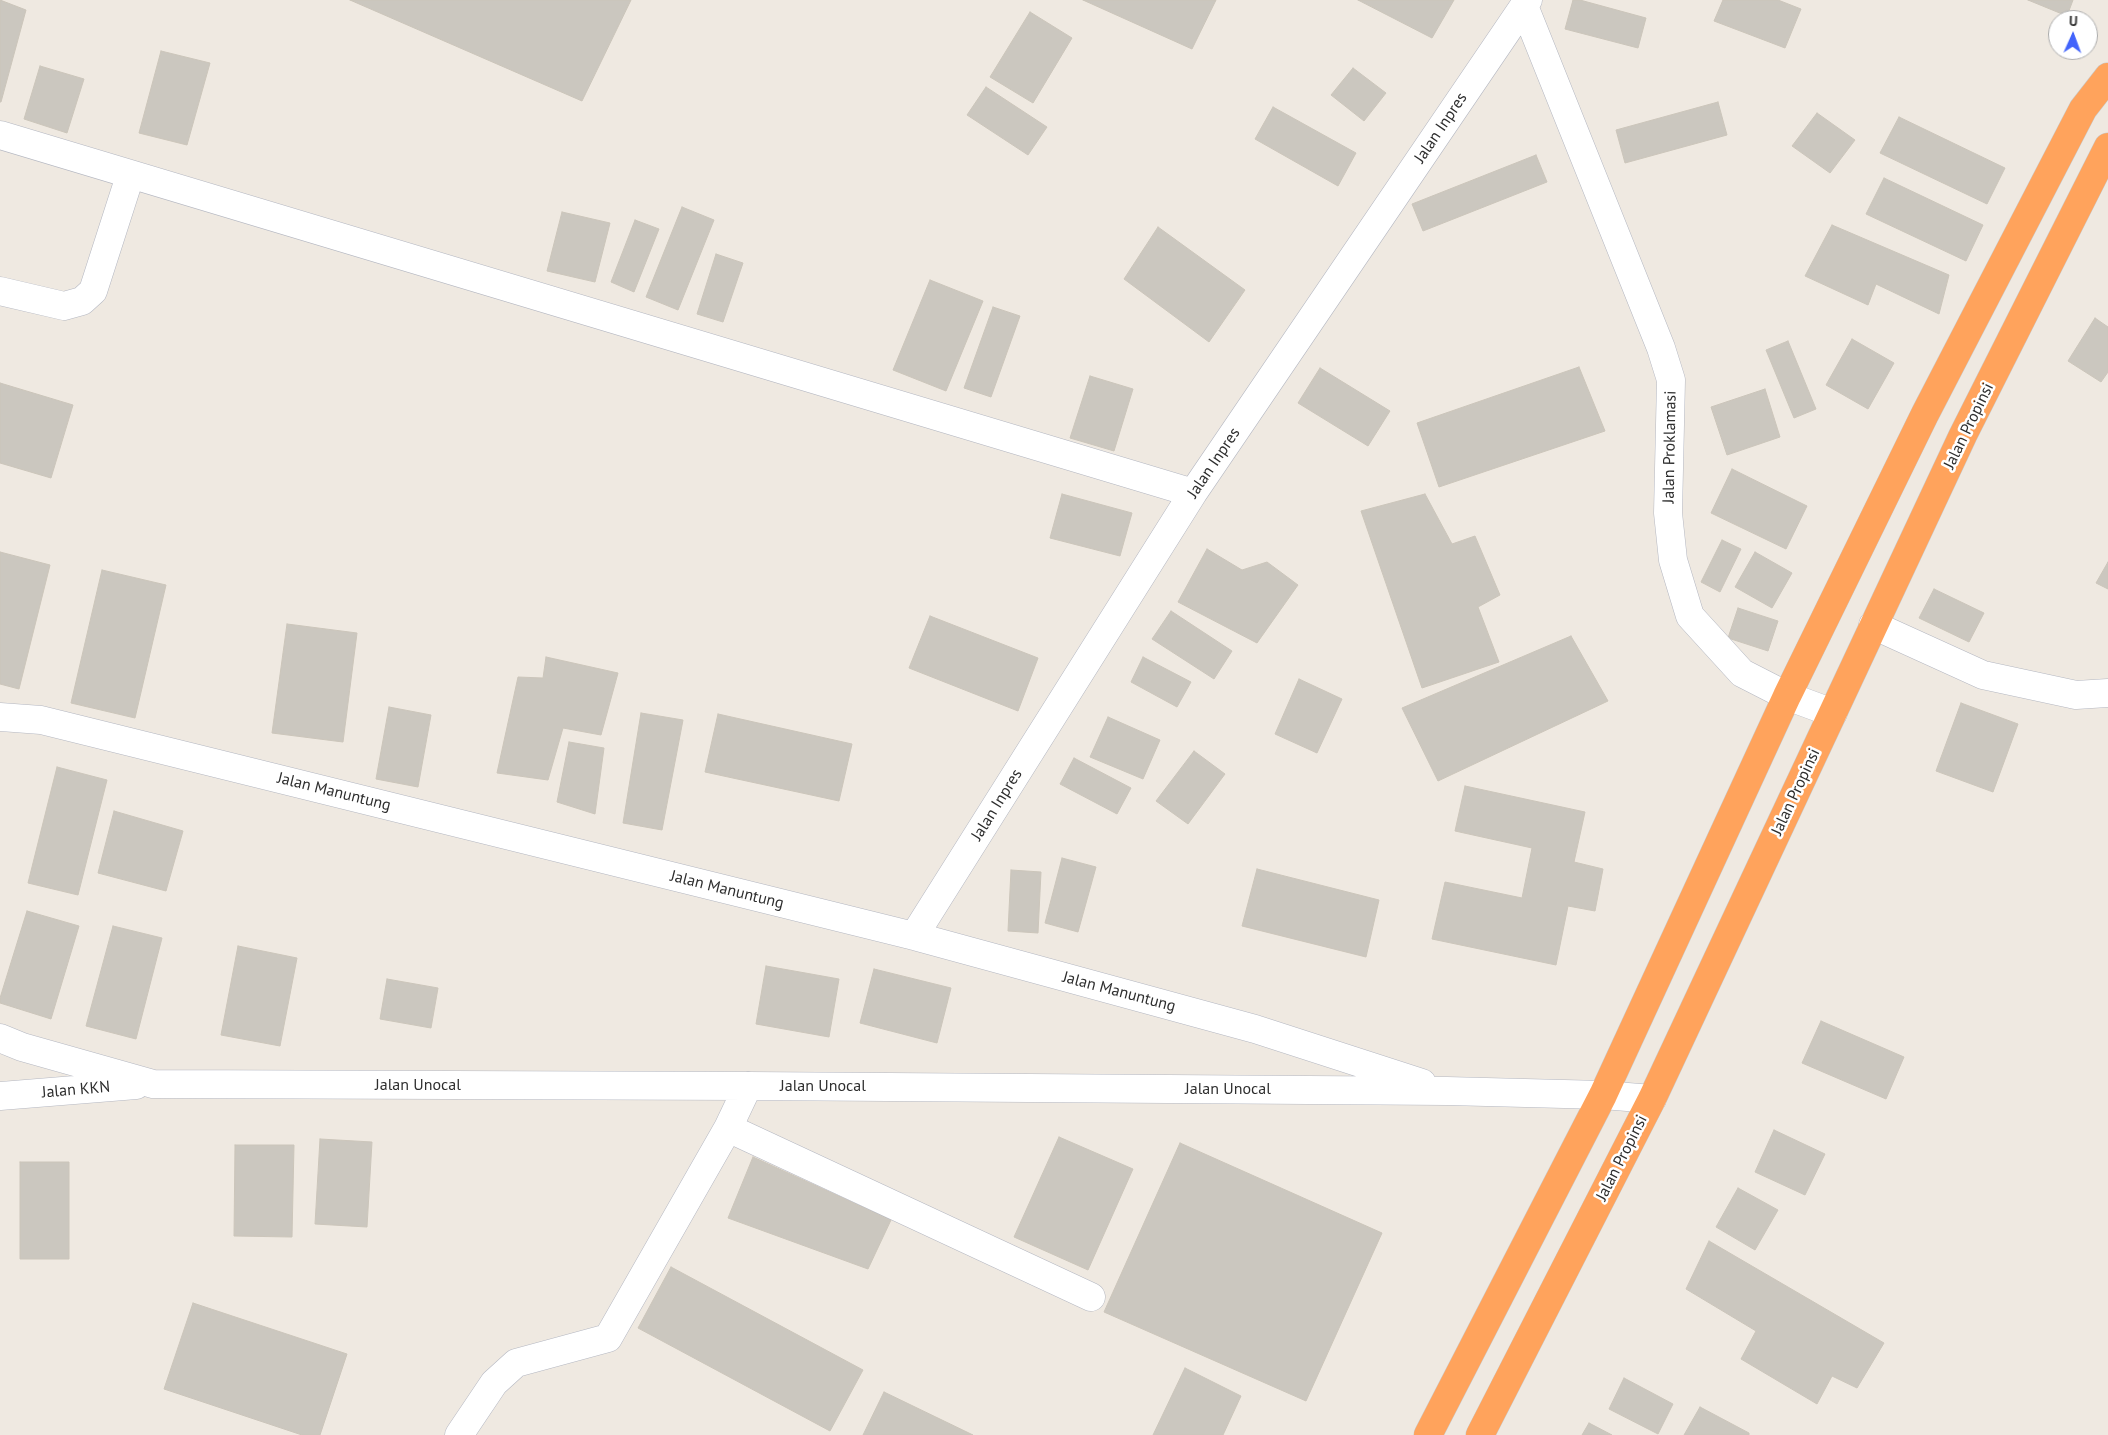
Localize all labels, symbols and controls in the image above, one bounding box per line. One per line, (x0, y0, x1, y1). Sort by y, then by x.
north arrow (2048, 10, 2098, 60)
text: U (2069, 12, 2078, 30)
street label: Jalan Inpres (1411, 89, 1471, 167)
street label: Jalan Propinsi (1940, 380, 1998, 472)
street label: Jalan Proklamasi (1659, 390, 1681, 504)
street label: Jalan Inpres (1184, 424, 1244, 502)
street label: Jalan Propinsi (1768, 746, 1824, 838)
street label: Jalan Inpres (968, 766, 1026, 844)
street label: Jalan Manuntung (275, 769, 393, 815)
street label: Jalan Manuntung (668, 867, 786, 913)
street label: Jalan Manuntung (1060, 968, 1178, 1016)
street label: Jalan Unocal (375, 1075, 461, 1095)
street label: Jalan Unocal (780, 1076, 866, 1096)
street label: Jalan KKN (41, 1077, 111, 1103)
street label: Jalan Unocal (1185, 1079, 1271, 1099)
street label: Jalan Propinsi (1592, 1112, 1652, 1204)

